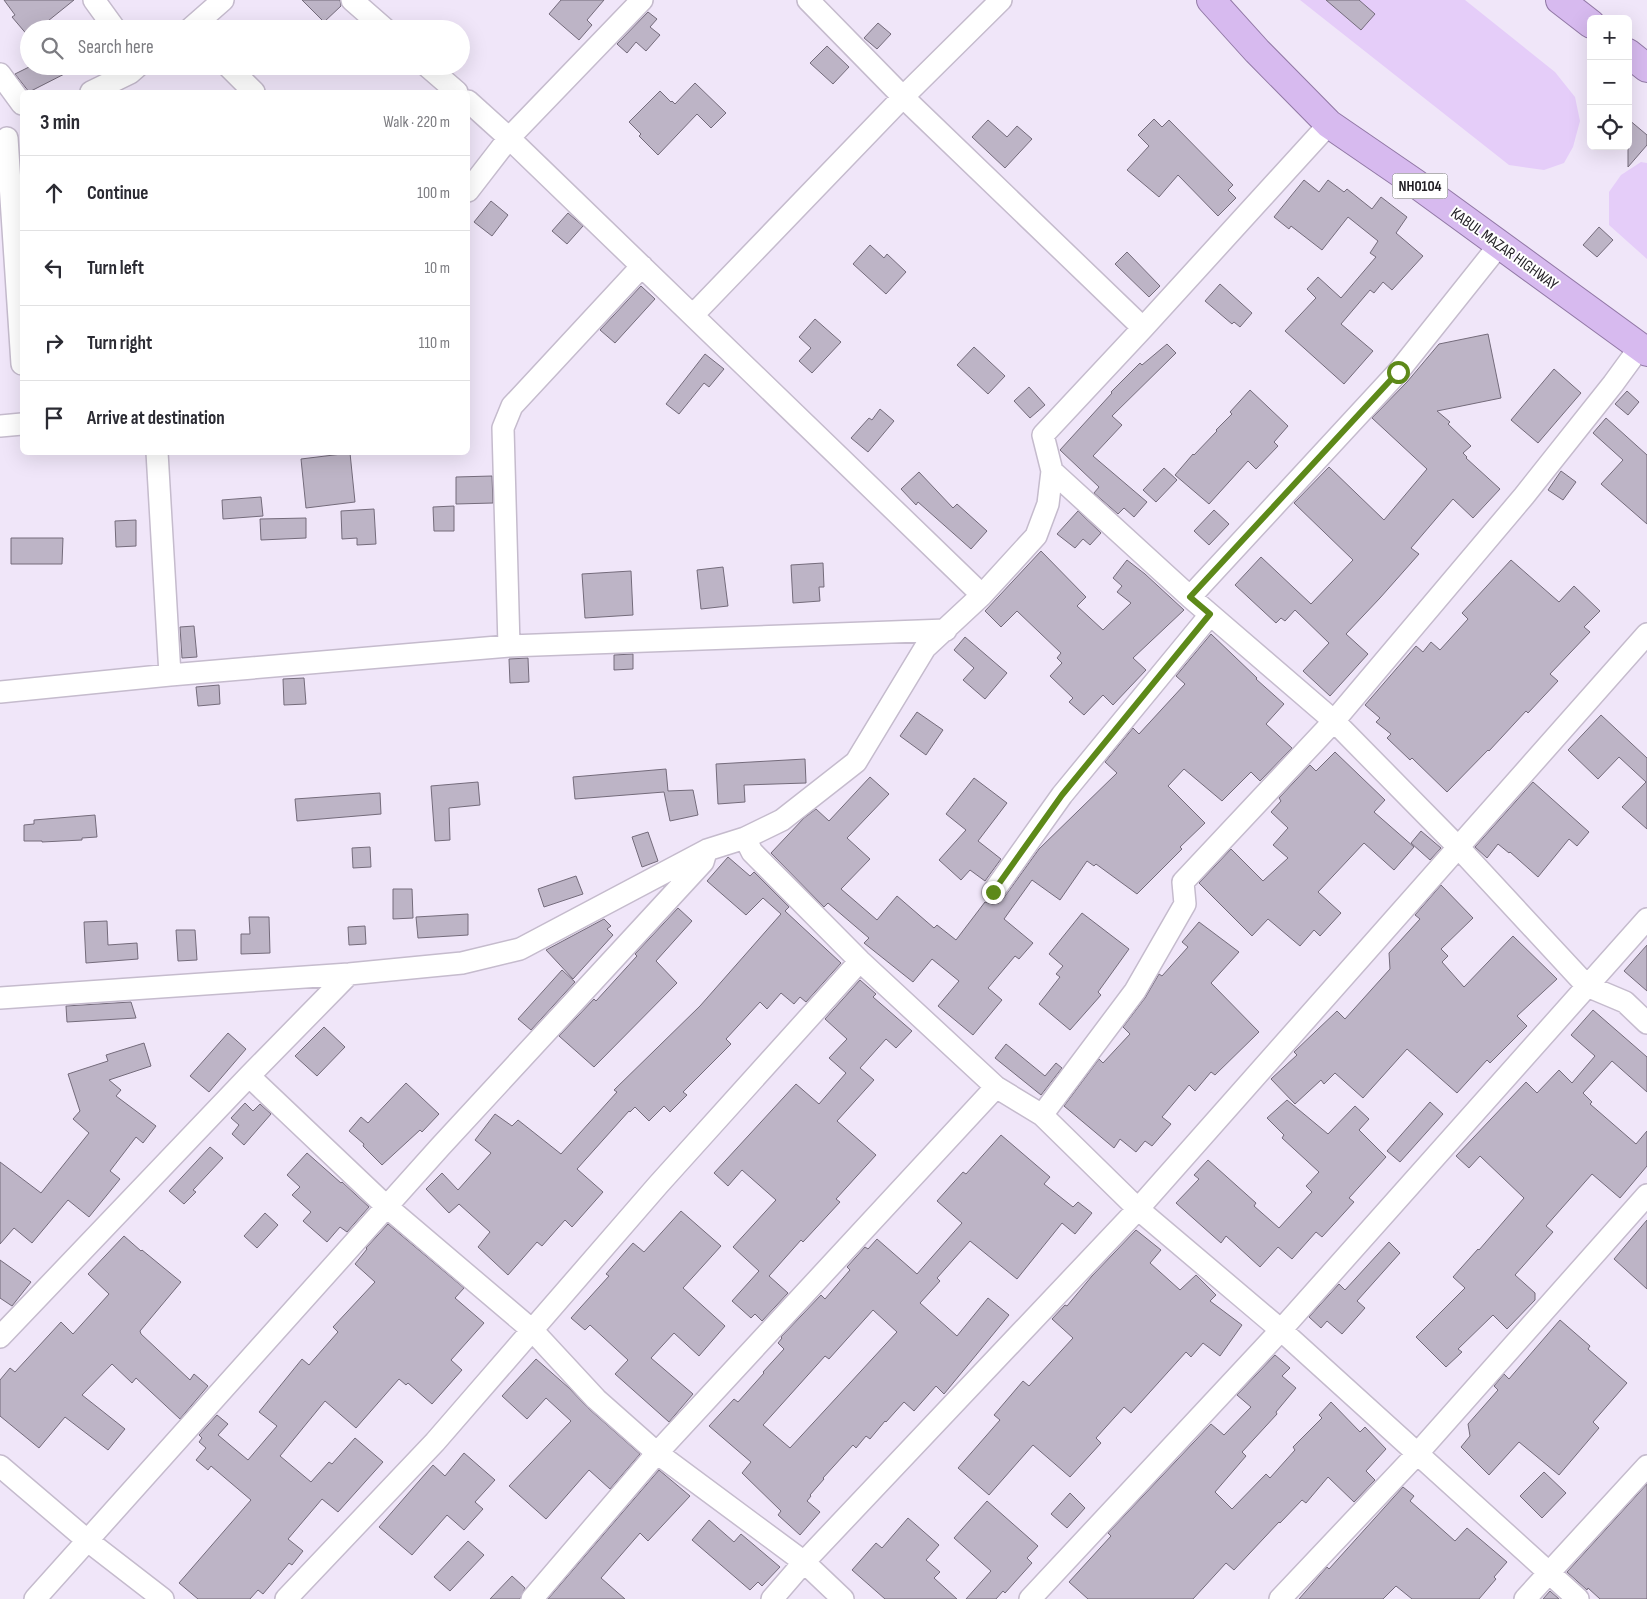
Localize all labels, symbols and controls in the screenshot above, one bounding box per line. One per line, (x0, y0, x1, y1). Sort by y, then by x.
map controls (1587, 15, 1632, 150)
button: + (1587, 15, 1632, 60)
search box (20, 20, 470, 75)
icon: search (38, 34, 66, 62)
text: Search here (78, 36, 154, 59)
button: − (1587, 60, 1632, 105)
button: locate (1587, 105, 1632, 150)
text: 3 min (40, 110, 80, 135)
text: Walk · 220 m (383, 113, 450, 132)
road number: NH0104 (1392, 174, 1448, 198)
icon: ahead (40, 179, 68, 207)
text: Continue (87, 182, 148, 205)
text: 100 m (417, 184, 450, 203)
street label: KABUL MAZAR HIGHWAY (1447, 204, 1562, 295)
icon: left (40, 254, 68, 282)
text: Turn left (87, 257, 144, 280)
text: 10 m (424, 259, 450, 278)
icon: right (40, 329, 68, 357)
text: Turn right (87, 332, 152, 355)
text: 110 m (419, 334, 450, 353)
route start (1387, 361, 1410, 384)
icon: arrive (40, 404, 68, 432)
text: Arrive at destination (87, 407, 225, 430)
route end (982, 881, 1005, 904)

